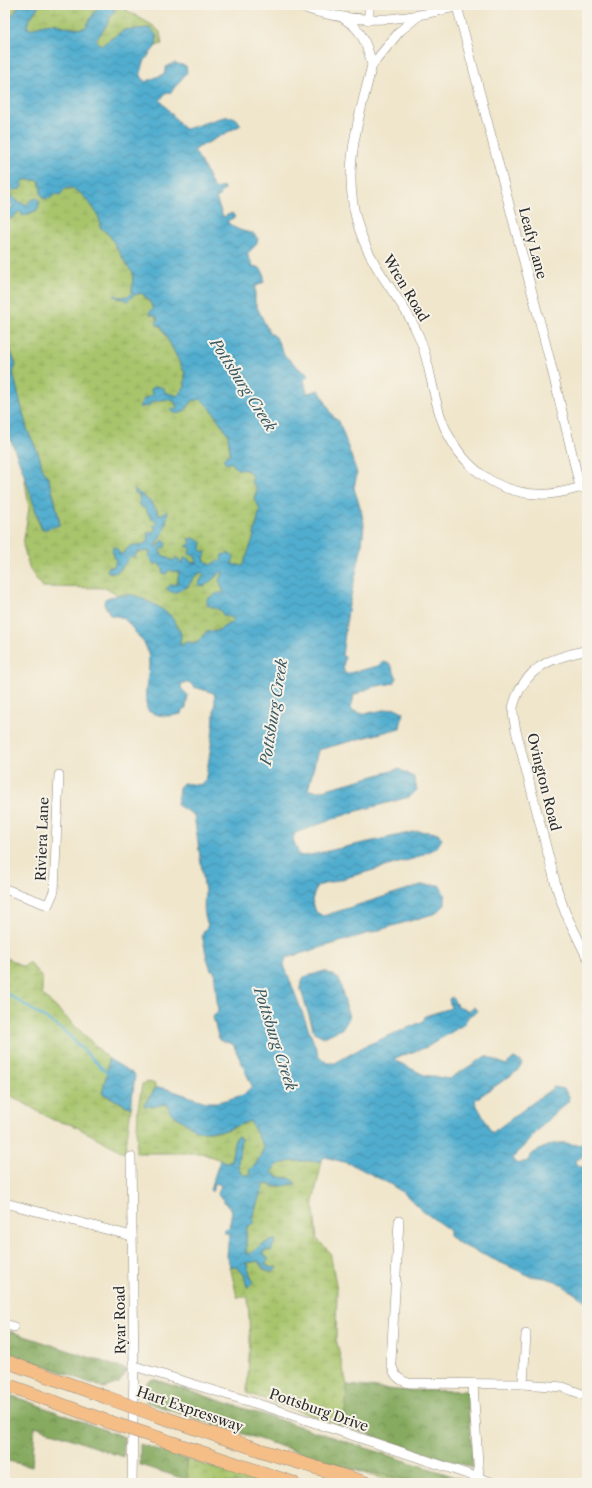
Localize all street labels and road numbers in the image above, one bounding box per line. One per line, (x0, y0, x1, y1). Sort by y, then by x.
street label: Leafy Lane (515, 205, 551, 281)
street label: Wren Road (378, 250, 433, 325)
street label: Ovington Road (523, 731, 565, 833)
street label: Riviera Lane (32, 797, 52, 881)
street label: Ryar Road (110, 1285, 130, 1354)
street label: Hart Expressway (134, 1382, 246, 1436)
street label: Pottsburg Drive (267, 1385, 371, 1435)

